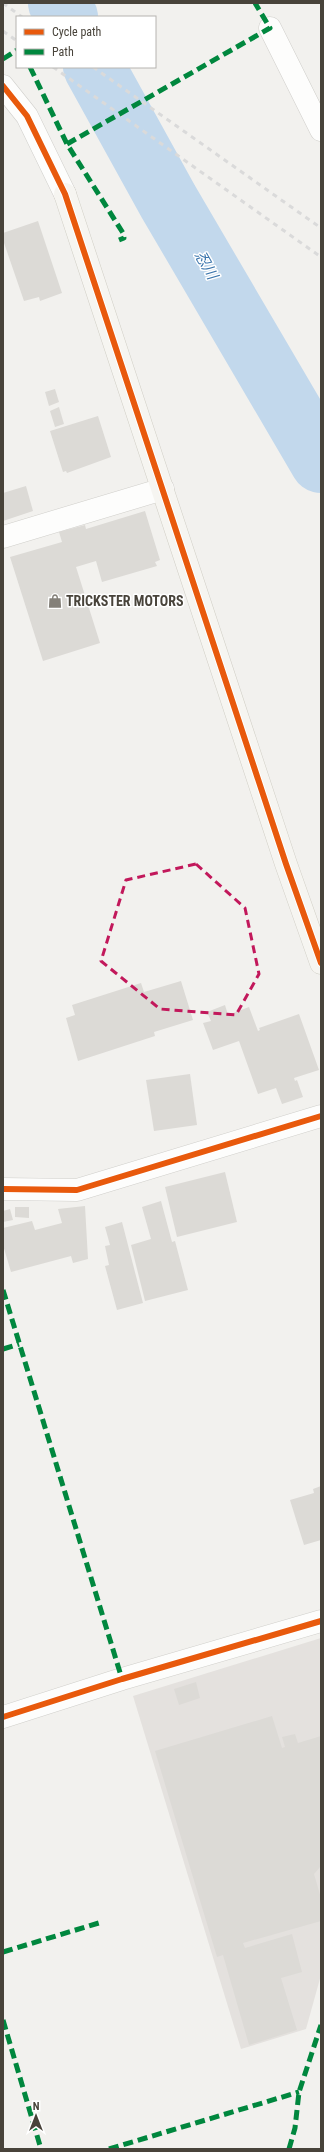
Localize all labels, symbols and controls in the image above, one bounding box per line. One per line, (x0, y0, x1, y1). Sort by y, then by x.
legend (16, 16, 156, 68)
text: Cycle path (52, 25, 102, 39)
text: Path (52, 45, 74, 59)
water label: 忍川 (191, 248, 222, 284)
shop icon: TRICKSTER MOTORS (47, 593, 63, 609)
place label: TRICKSTER MOTORS (66, 593, 184, 609)
north arrow (16, 2096, 56, 2136)
text: N (33, 2100, 40, 2113)

